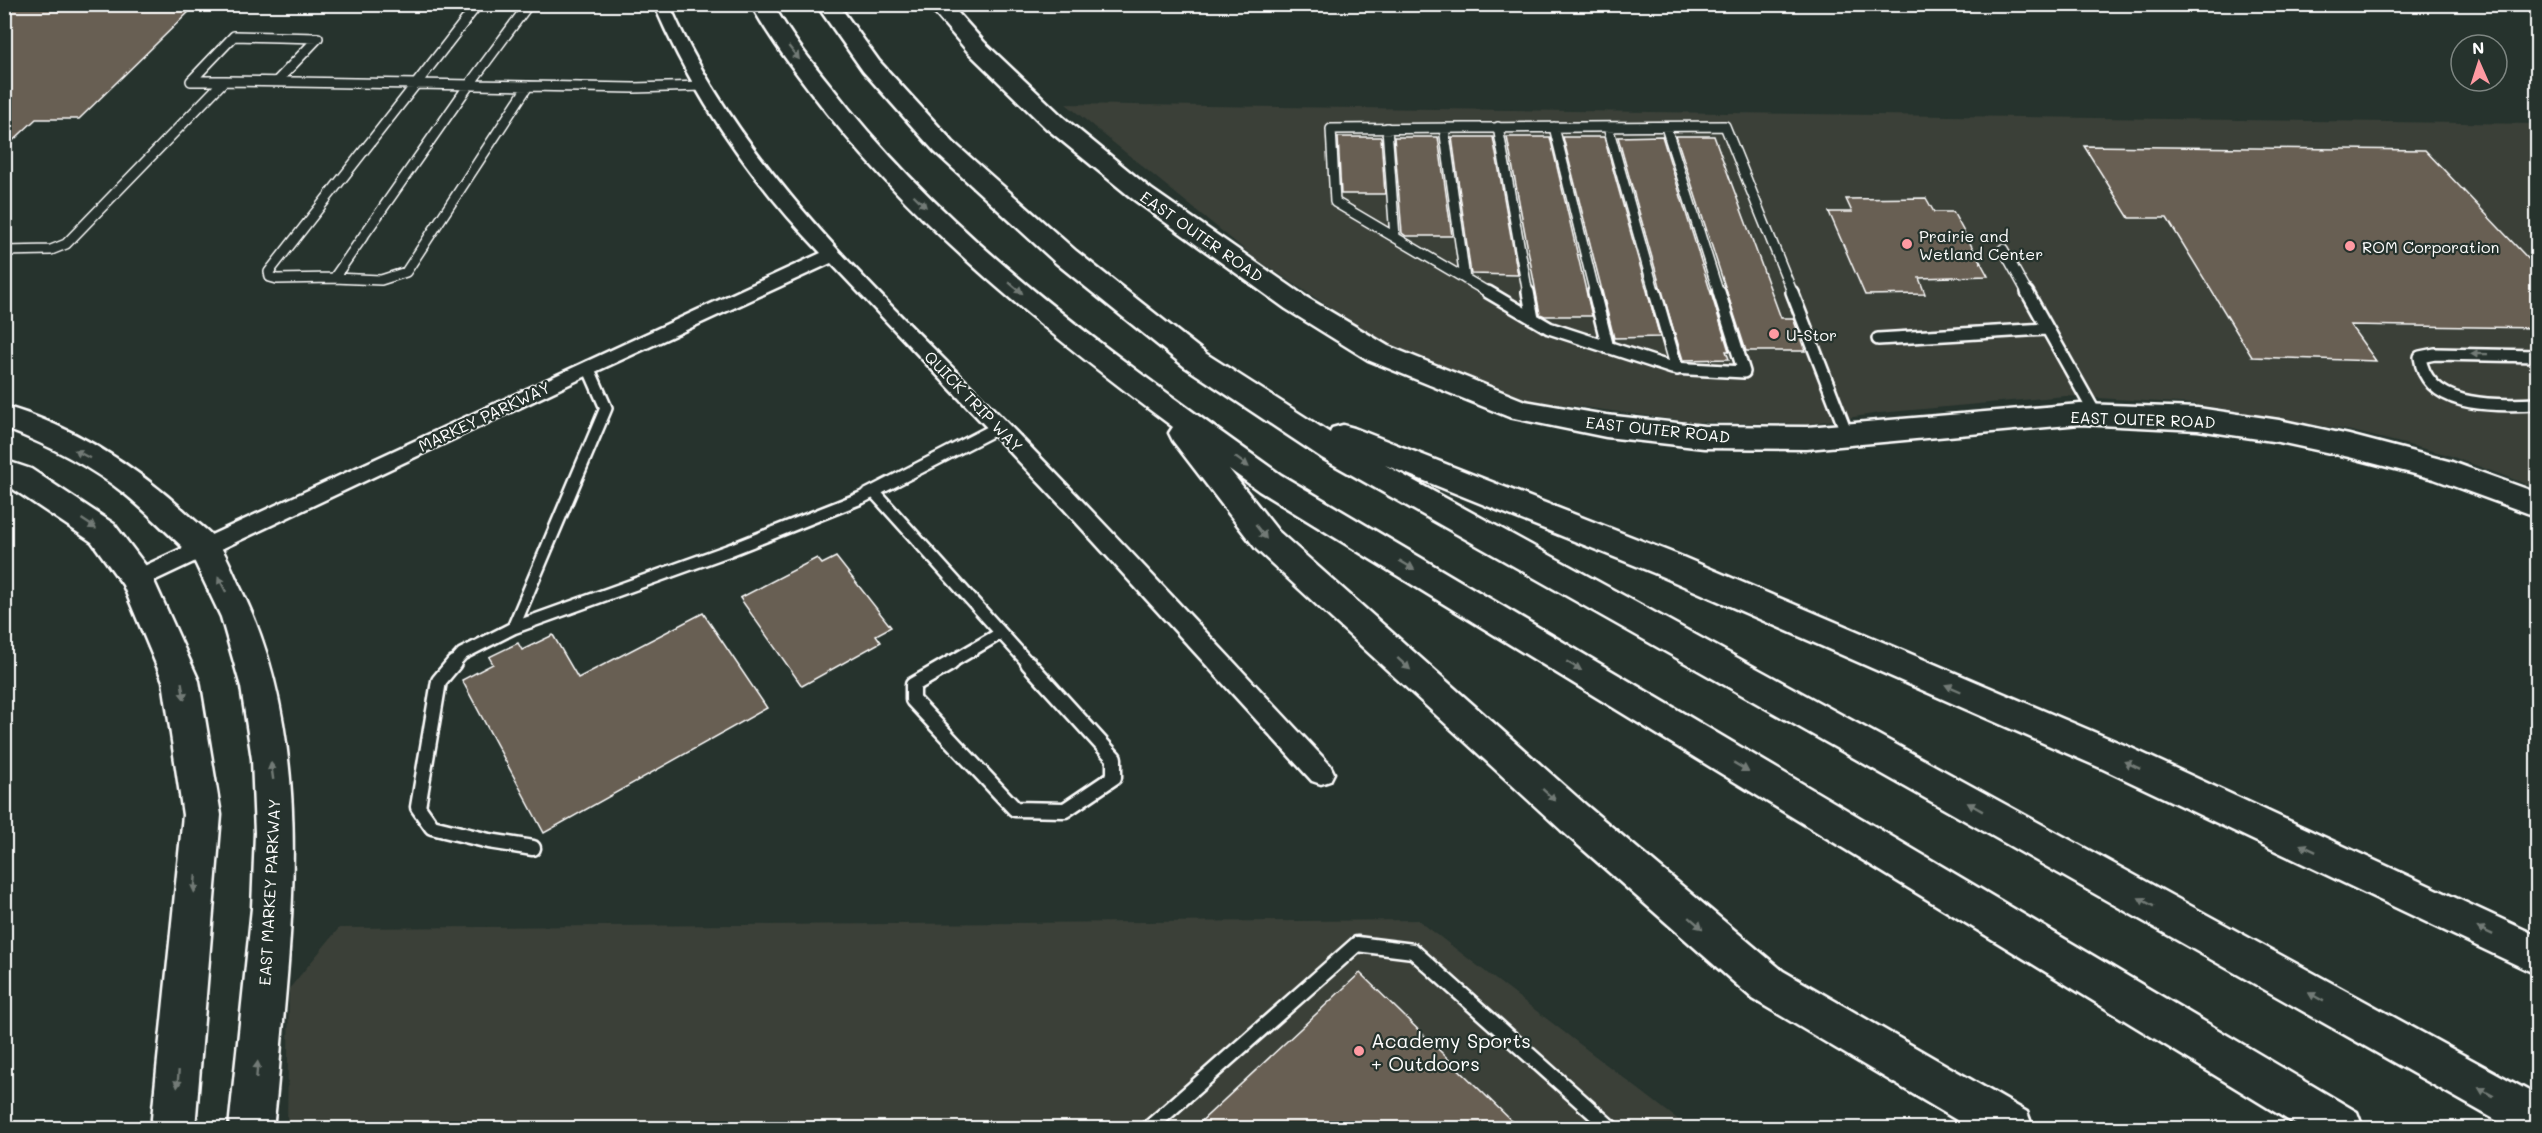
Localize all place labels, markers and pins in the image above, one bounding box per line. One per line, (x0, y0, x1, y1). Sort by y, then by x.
place label: Prairie and Wetland Center (1919, 225, 2043, 264)
place label: ROM Corporation (2362, 236, 2499, 257)
marker: Prairie and Wetland Center (1900, 237, 1914, 251)
marker: ROM Corporation (2343, 239, 2357, 253)
place label: U-Stor (1786, 324, 1837, 345)
marker: U-Stor (1767, 327, 1781, 341)
place label: Academy Sports + Outdoors (1371, 1027, 1531, 1076)
marker: Academy Sports + Outdoors (1352, 1044, 1366, 1058)

